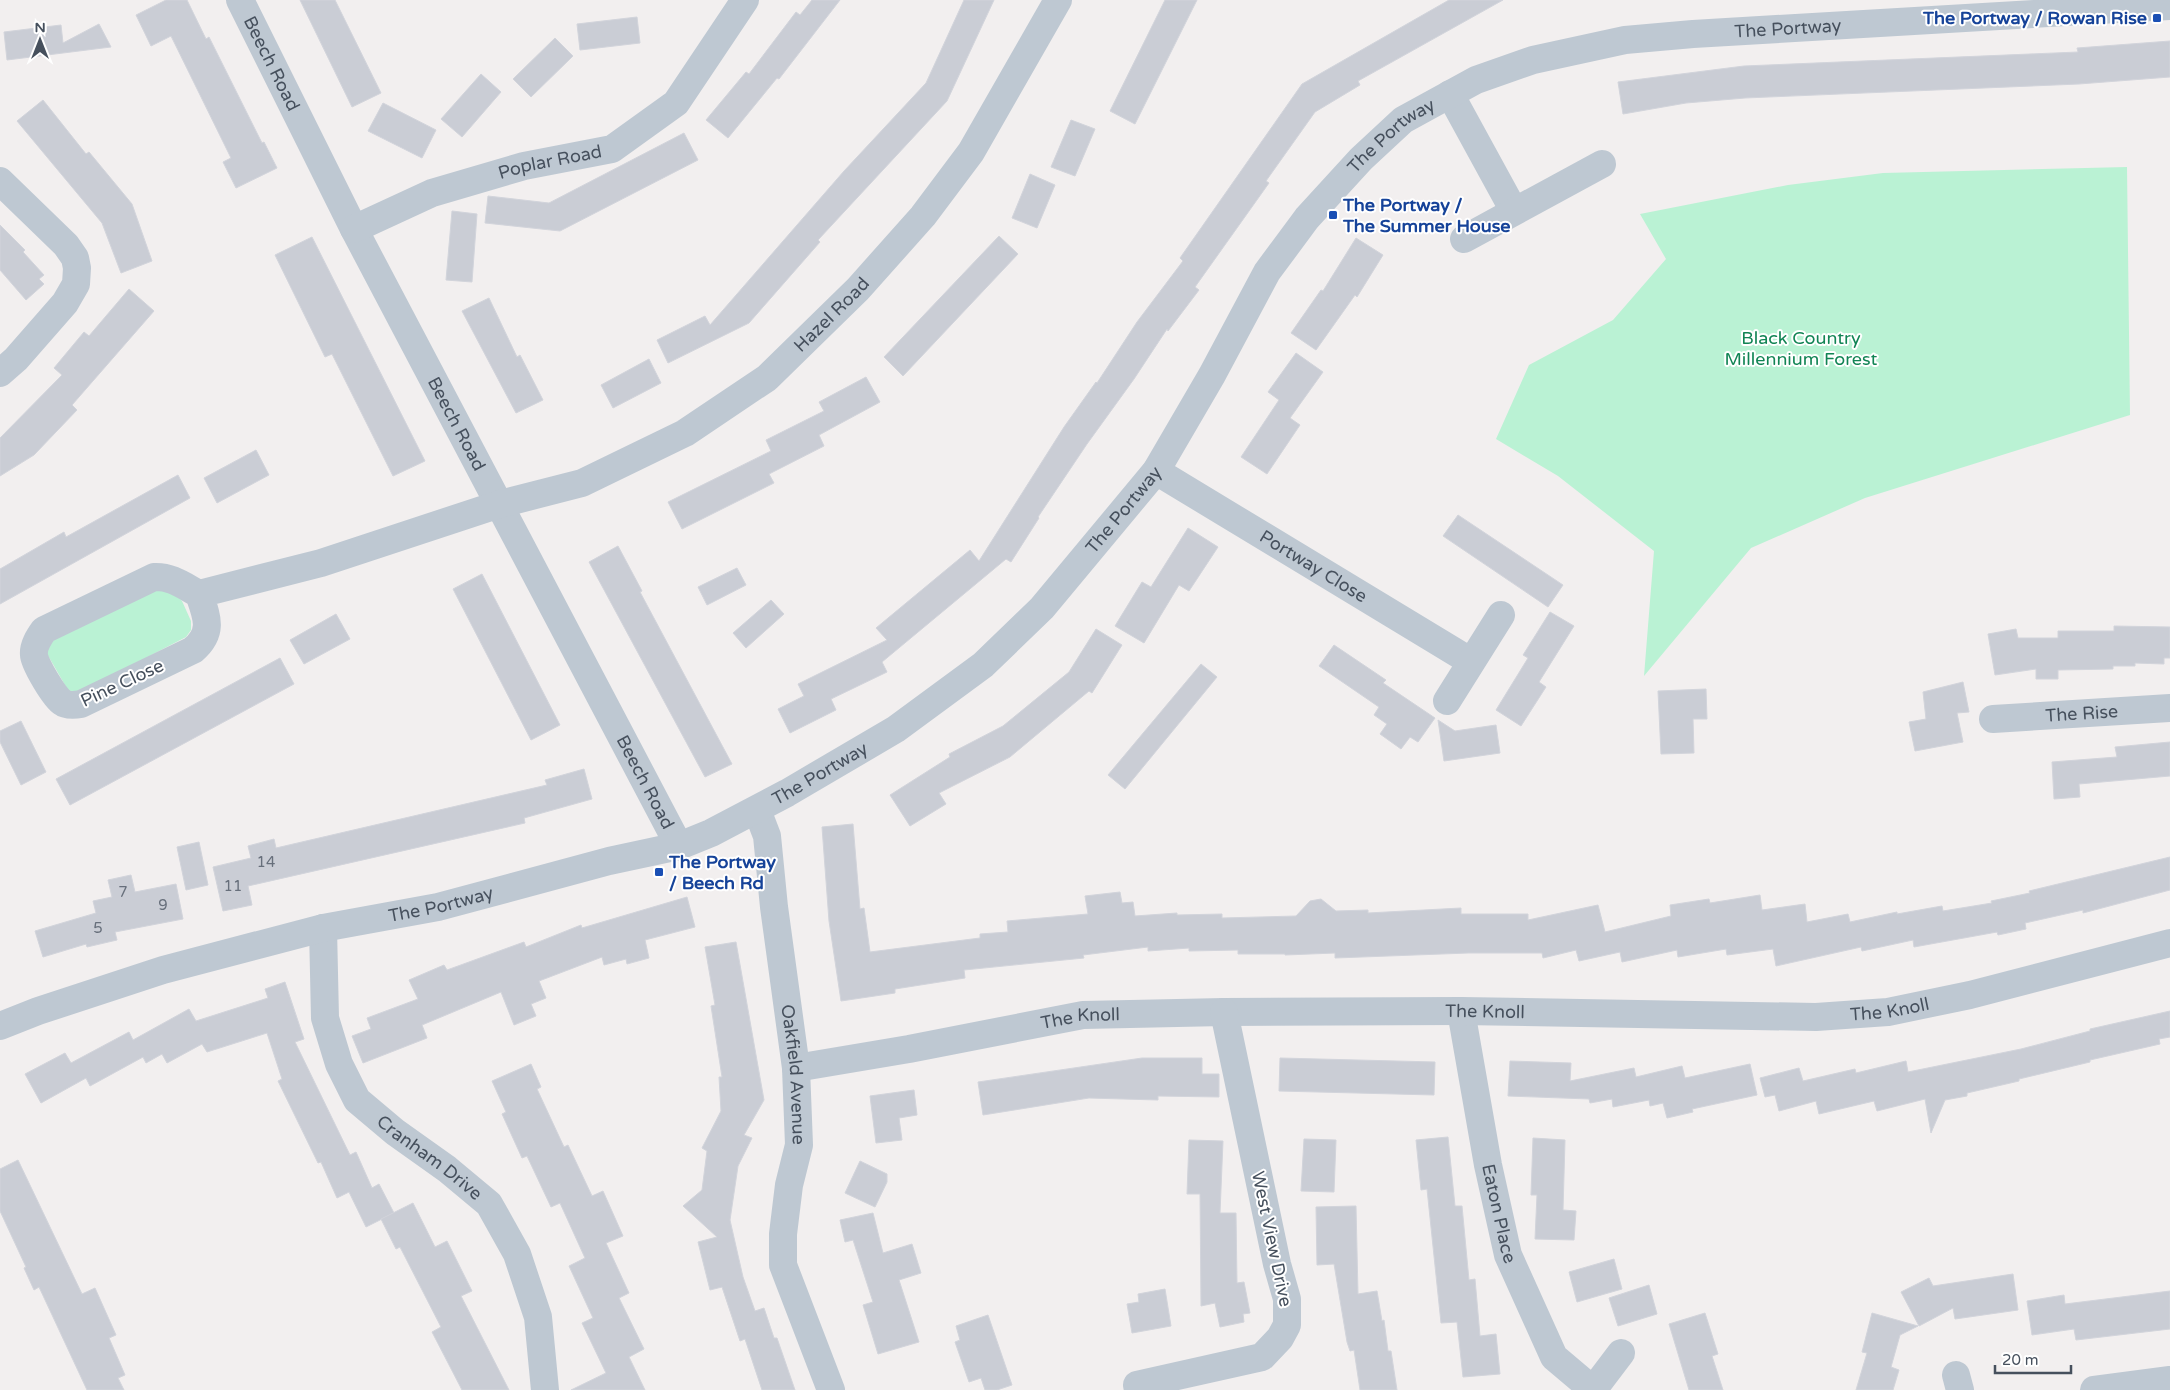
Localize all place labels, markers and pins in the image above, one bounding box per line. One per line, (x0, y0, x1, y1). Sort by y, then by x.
place label: The Portway / Rowan Rise (1922, 7, 2147, 29)
marker: The Portway / Rowan Rise (2151, 12, 2163, 24)
place label: The Portway / The Summer House (1342, 194, 1510, 237)
marker: The Portway / The Summer House (1327, 209, 1339, 221)
place label: The Portway / Beech Rd (668, 851, 776, 894)
marker: The Portway / Beech Rd (653, 866, 665, 878)

